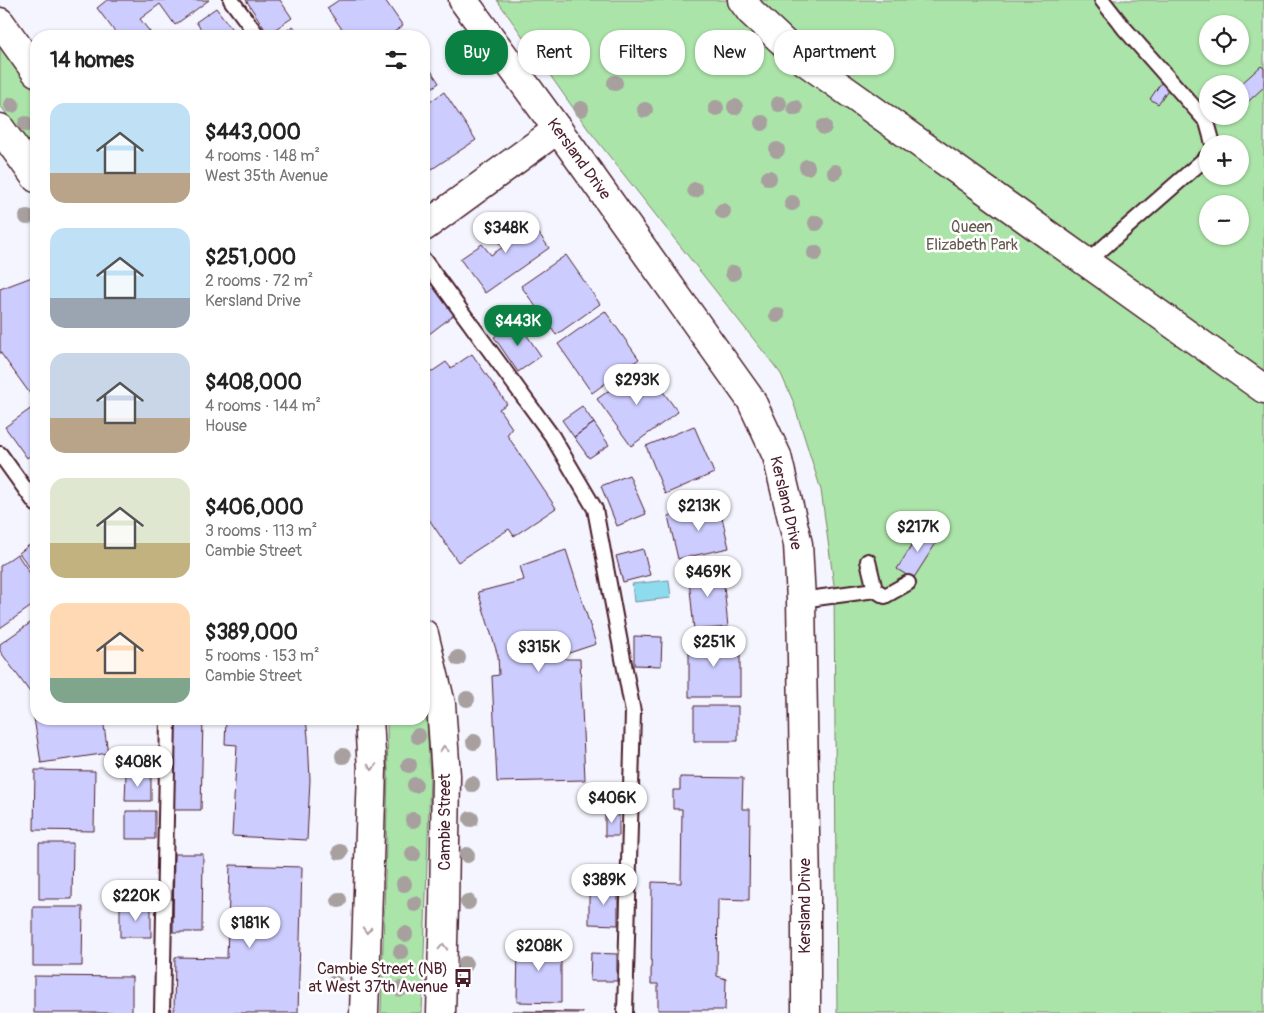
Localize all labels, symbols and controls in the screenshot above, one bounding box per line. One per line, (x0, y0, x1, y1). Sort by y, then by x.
map controls (1199, 15, 1249, 245)
button: locate (1199, 15, 1249, 65)
chip: Buy (445, 30, 508, 75)
chip: Rent (518, 30, 590, 75)
chip: Filters (600, 30, 685, 75)
chip: New (695, 30, 764, 75)
chip: Apartment (774, 30, 894, 75)
icon: filters (382, 46, 410, 74)
text: 14 homes (50, 47, 134, 74)
button: layers (1199, 75, 1249, 125)
street label: Kersland Drive (543, 114, 615, 204)
text: $443,000 (205, 119, 301, 146)
icon: home (90, 123, 150, 183)
button: + (1199, 135, 1249, 185)
text: 4 rooms · 148 m² (205, 146, 320, 166)
text: West 35th Avenue (205, 166, 328, 186)
button: − (1199, 195, 1249, 245)
pin: $348K (471, 212, 541, 254)
park label: Queen Elizabeth Park (926, 217, 1018, 255)
text: $348K (484, 218, 528, 238)
text: $251,000 (205, 244, 296, 271)
icon: home (90, 248, 150, 308)
text: 2 rooms · 72 m² (205, 271, 313, 291)
text: Kersland Drive (205, 291, 301, 311)
pin: $443K (483, 304, 553, 347)
text: $443K (495, 311, 541, 331)
pin: $293K (602, 364, 672, 406)
text: $408,000 (205, 369, 302, 396)
text: $293K (615, 370, 659, 390)
icon: home (90, 373, 150, 433)
text: 4 rooms · 144 m² (205, 396, 321, 416)
text: House (205, 416, 247, 436)
street label: Kersland Drive (765, 454, 807, 552)
pin: $213K (664, 490, 734, 532)
text: $406,000 (205, 494, 304, 521)
text: $213K (678, 496, 720, 516)
icon: home (90, 498, 150, 558)
pin: $217K (883, 510, 953, 553)
text: $217K (897, 517, 939, 537)
text: 3 rooms · 113 m² (205, 521, 317, 541)
text: Cambie Street (205, 541, 302, 561)
pin: $469K (673, 556, 743, 598)
text: $469K (685, 562, 731, 582)
text: $389,000 (205, 619, 298, 646)
icon: home (90, 623, 150, 683)
pin: $251K (679, 626, 749, 668)
pin: $315K (504, 630, 574, 673)
text: $251K (693, 632, 735, 652)
text: $315K (518, 637, 560, 657)
text: 5 rooms · 153 m² (205, 646, 320, 666)
text: Cambie Street (205, 666, 302, 686)
one-way arrow (439, 745, 450, 753)
pin: $408K (103, 746, 173, 788)
text: $408K (115, 752, 161, 772)
one-way arrow (366, 764, 377, 772)
street label: Cambie Street (435, 773, 455, 870)
pin: $406K (577, 782, 647, 824)
text: $406K (588, 788, 636, 808)
street label: Kersland Drive (795, 858, 815, 954)
pin: $389K (569, 864, 639, 906)
text: $389K (582, 870, 626, 890)
pin: $220K (101, 880, 171, 922)
text: $220K (112, 886, 160, 906)
pin: $181K (215, 906, 285, 949)
text: $181K (231, 913, 269, 933)
one-way arrow (361, 926, 372, 934)
pin: $208K (504, 930, 574, 972)
text: $208K (516, 936, 562, 956)
one-way arrow (438, 943, 449, 951)
place label: Cambie Street (NB) at West 37th Avenue (308, 959, 448, 997)
bus stop icon: Cambie Street (NB) at West 37th Avenue (452, 967, 474, 989)

